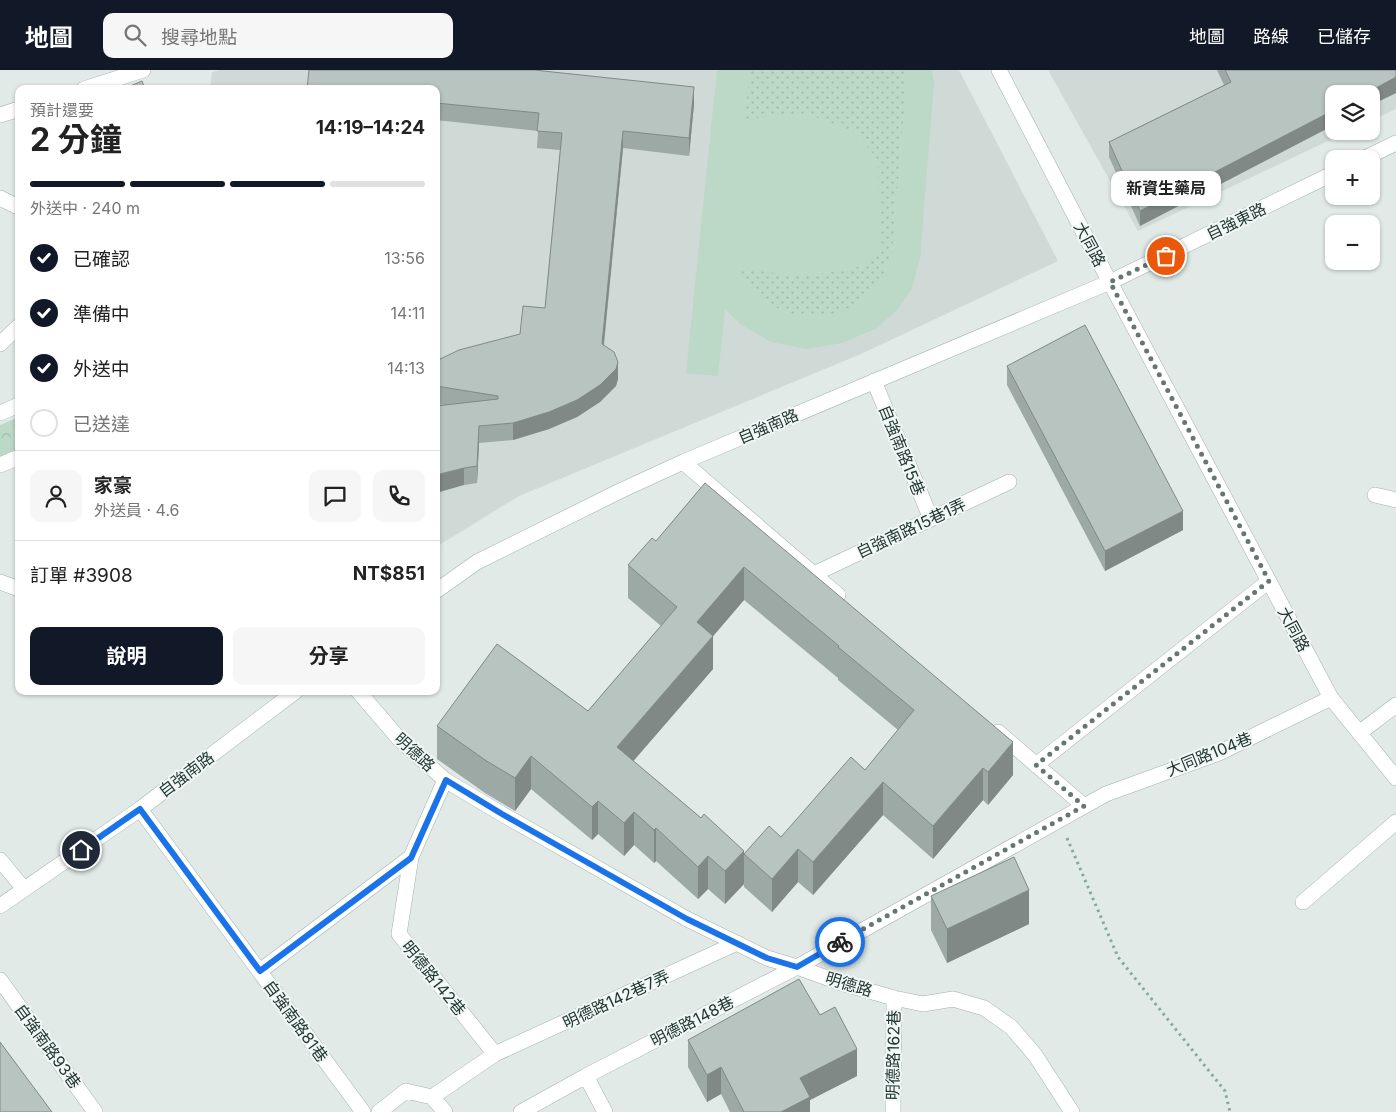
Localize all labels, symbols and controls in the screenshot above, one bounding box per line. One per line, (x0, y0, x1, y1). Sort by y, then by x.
search box (103, 13, 453, 58)
icon: search (121, 21, 149, 49)
text: 地圖 (25, 23, 73, 52)
text: 搜尋地點 (161, 26, 237, 49)
text: 地圖 (1189, 26, 1225, 47)
text: 路線 (1253, 26, 1289, 47)
text: 已儲存 (1317, 26, 1371, 47)
map controls (1325, 85, 1380, 270)
button: layers (1325, 85, 1380, 140)
text: 預計還要 (30, 100, 94, 120)
text: 14:19–14:24 (316, 116, 425, 139)
text: 2 分鐘 (30, 120, 122, 159)
button: + (1325, 150, 1380, 205)
callout: 新資生藥局 (1111, 171, 1221, 206)
text: 新資生藥局 (1126, 178, 1206, 198)
text: 外送中 · 240 m (30, 198, 140, 218)
street label: 自強東路 (1203, 198, 1269, 244)
button: − (1325, 215, 1380, 270)
street label: 大同路 (1070, 218, 1110, 270)
pin (1145, 235, 1187, 277)
icon: bag (1152, 242, 1180, 270)
icon: check (30, 244, 58, 272)
text: 已確認 (73, 248, 130, 271)
text: 13:56 (384, 248, 425, 268)
icon: check (30, 299, 58, 327)
text: 準備中 (73, 303, 130, 326)
text: 14:11 (391, 303, 425, 323)
icon: check (30, 354, 58, 382)
text: 外送中 (73, 358, 130, 381)
text: 14:13 (387, 358, 425, 378)
street label: 自強南路15巷 (875, 402, 929, 498)
street label: 自強南路 (735, 404, 801, 448)
text: 已送達 (73, 413, 130, 436)
button: person (30, 470, 82, 522)
button: chat (309, 470, 361, 522)
button: phone (373, 470, 425, 522)
text: 家豪 (94, 474, 132, 497)
street label: 自強南路15巷1弄 (853, 494, 969, 562)
text: 外送員 · 4.6 (94, 500, 180, 520)
text: NT$851 (353, 562, 425, 585)
text: 訂單 #3908 (30, 564, 133, 587)
street label: 大同路 (1274, 603, 1314, 655)
button: 說明 (30, 627, 223, 685)
button: 分享 (233, 627, 425, 685)
street label: 明德路 (391, 728, 439, 776)
street label: 大同路104巷 (1163, 728, 1255, 780)
street label: 自強南路 (154, 747, 218, 801)
pin (60, 829, 102, 871)
icon: home (67, 836, 95, 864)
courier (815, 917, 865, 967)
icon: bike (826, 928, 854, 956)
street label: 明德路142巷 (398, 936, 470, 1020)
street label: 明德路142巷7弄 (559, 965, 673, 1033)
street label: 明德路 (823, 967, 875, 1001)
street label: 自強南路81巷 (260, 976, 332, 1066)
street label: 明德路148巷 (647, 991, 737, 1051)
street label: 自強南路93巷 (11, 1000, 85, 1092)
street label: 明德路162巷 (882, 1010, 904, 1100)

